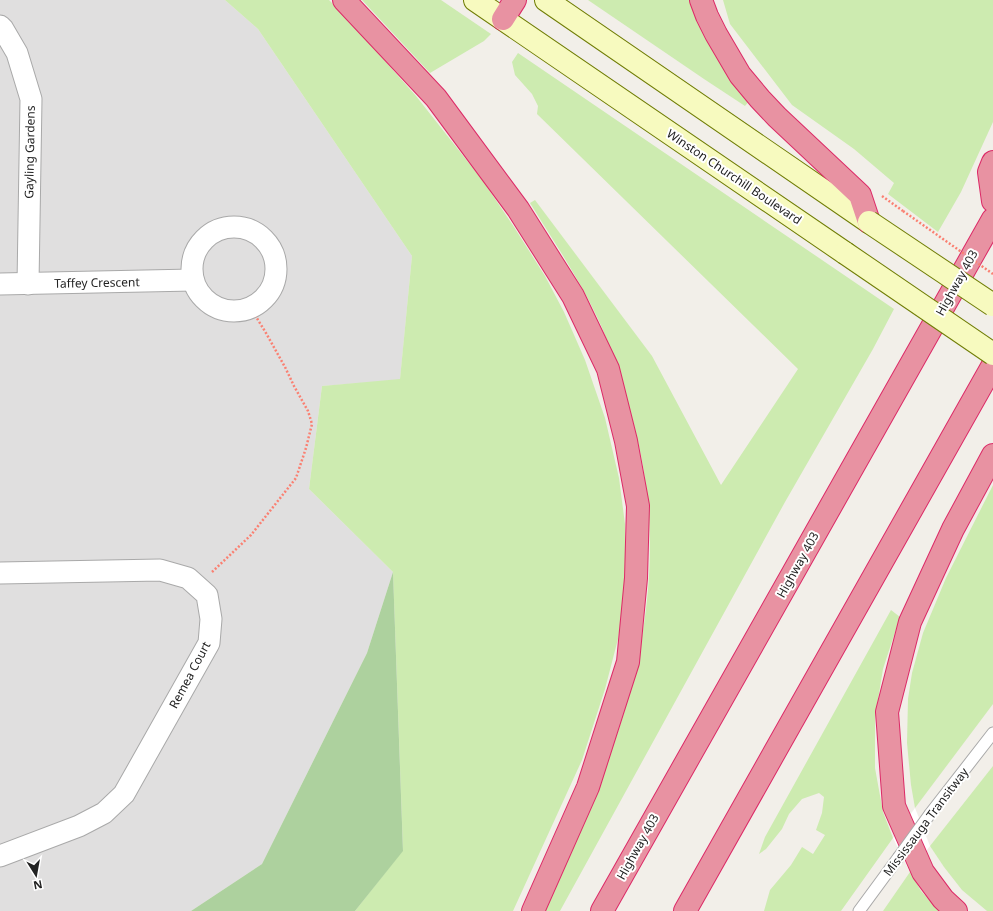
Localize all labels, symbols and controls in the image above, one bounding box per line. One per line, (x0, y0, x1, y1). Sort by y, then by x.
street label: Gayling Gardens (20, 105, 39, 199)
street label: Winston Churchill Boulevard (663, 125, 805, 228)
street label: Highway 403 (931, 247, 982, 319)
street label: Taffey Crescent (54, 273, 141, 292)
street label: Highway 403 (772, 529, 823, 601)
street label: Remea Court (165, 638, 215, 711)
street label: Mississauga Transitway (879, 763, 973, 879)
street label: Highway 403 (612, 811, 663, 883)
north arrow (16, 855, 56, 895)
text: N (32, 877, 44, 894)

